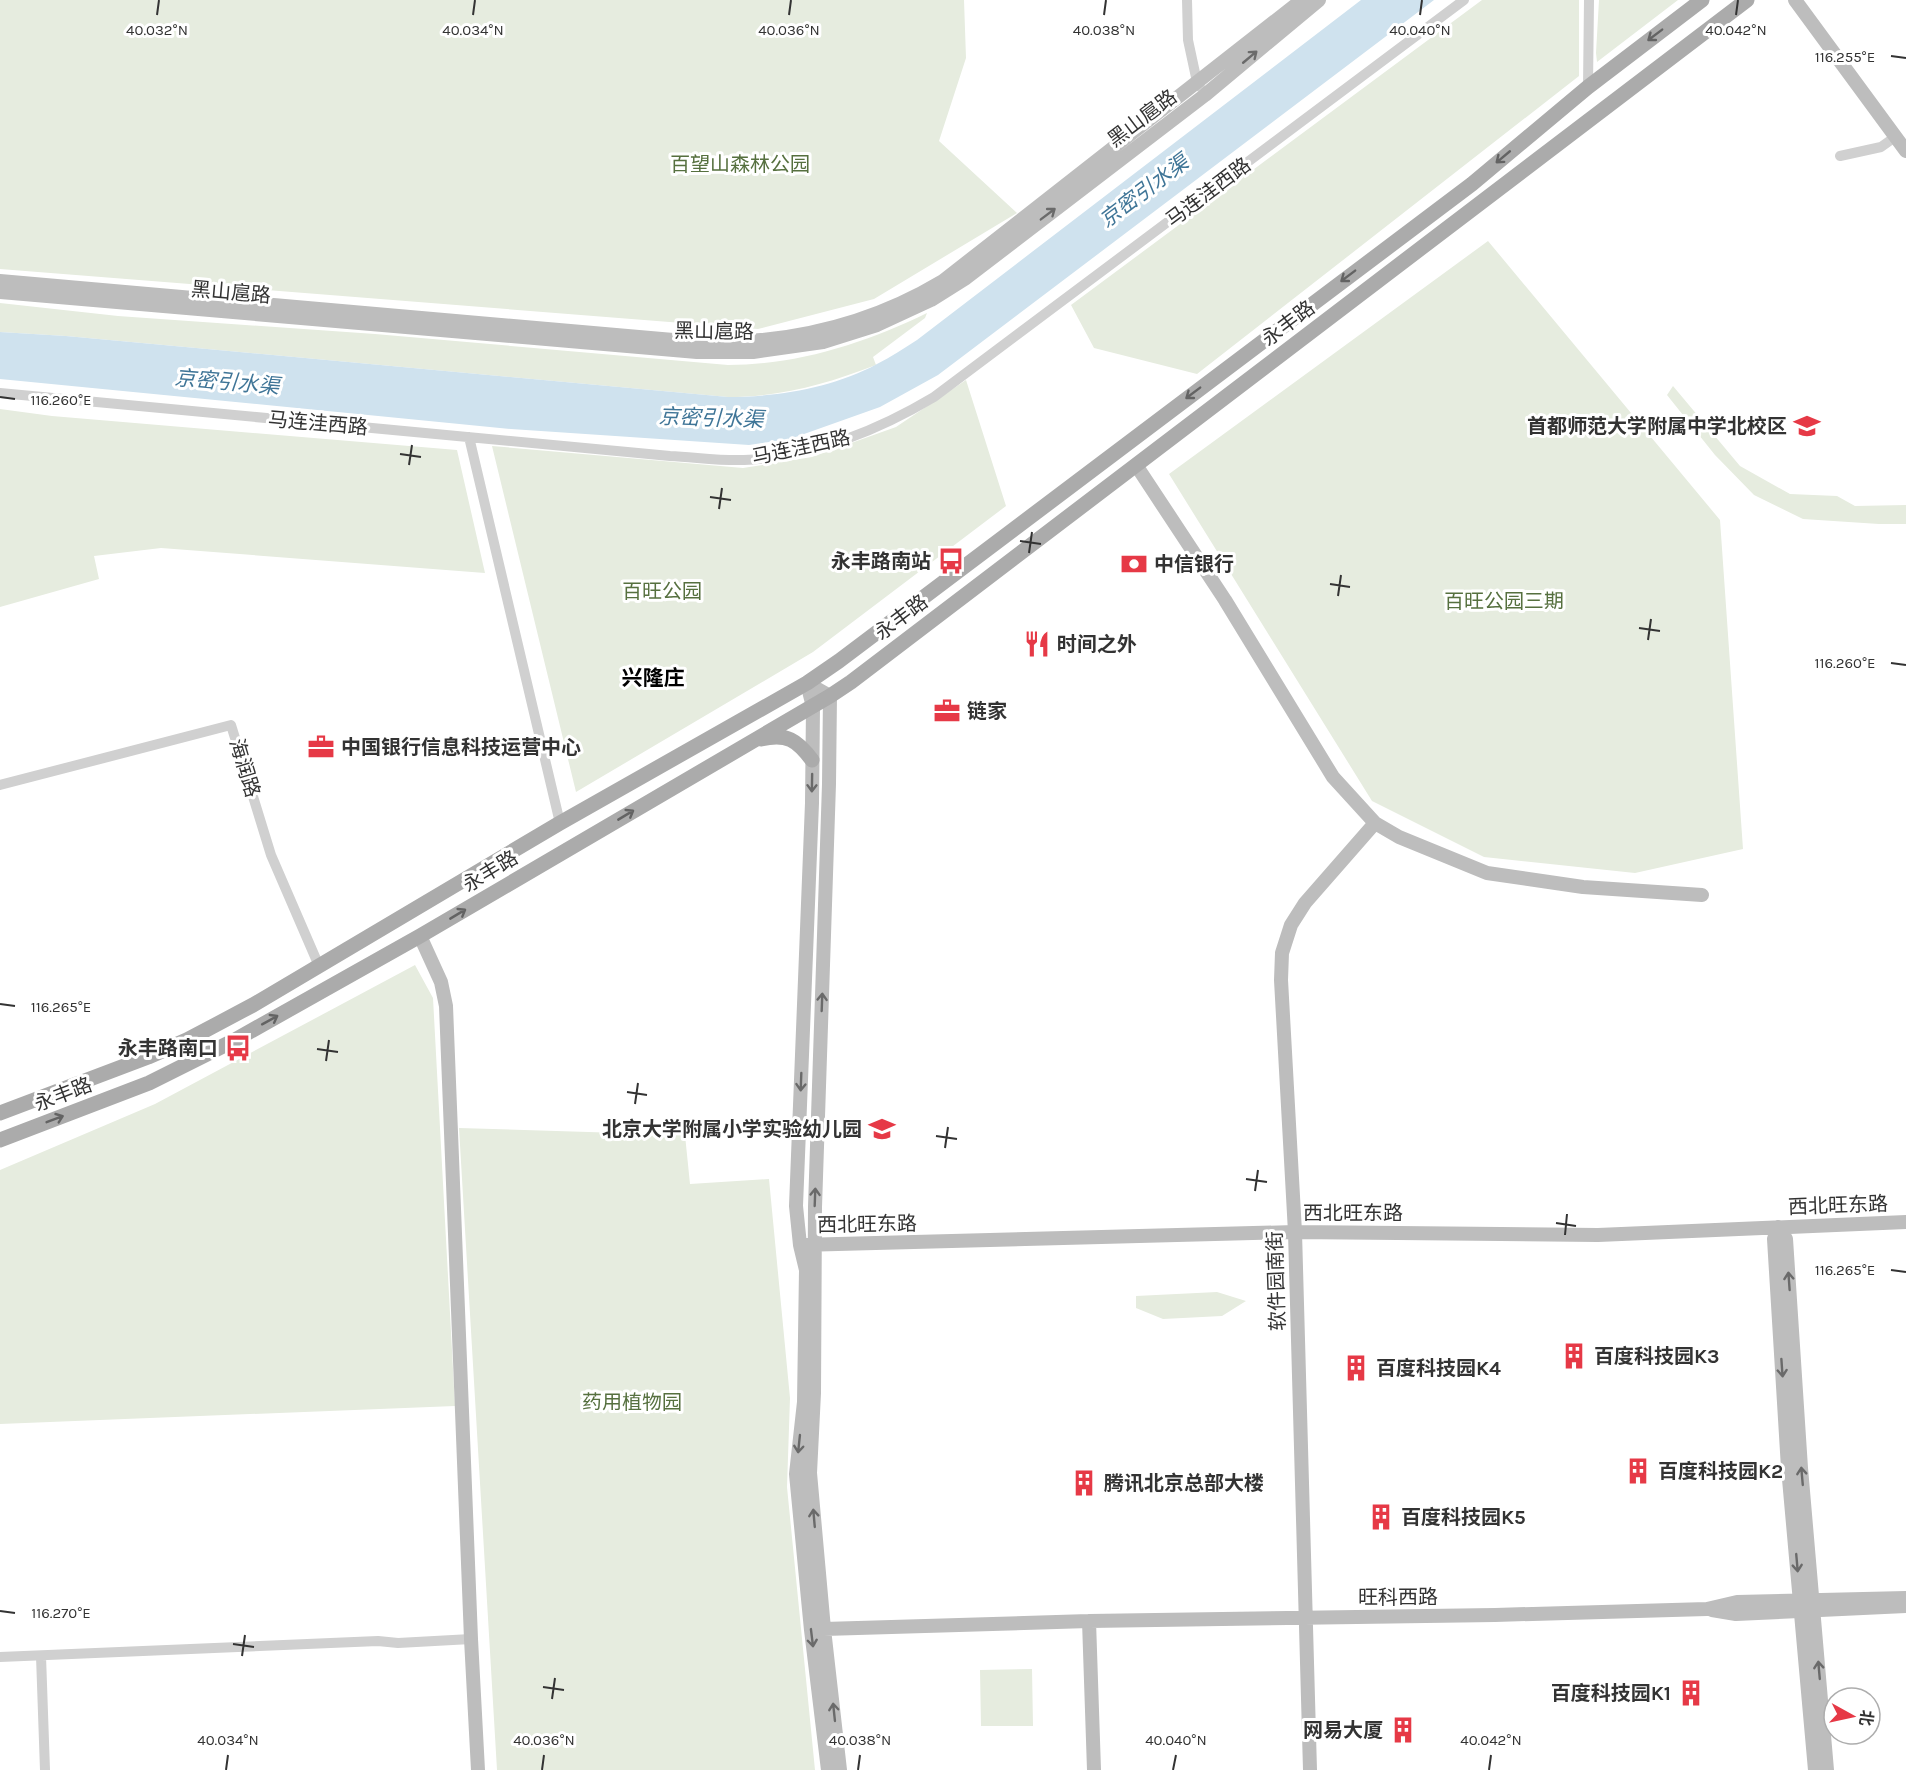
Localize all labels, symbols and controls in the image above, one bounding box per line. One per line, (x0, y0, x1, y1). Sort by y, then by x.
text: 40.032°N (126, 21, 188, 39)
text: 40.034°N (442, 21, 504, 39)
text: 40.036°N (758, 21, 820, 39)
text: 40.038°N (1073, 21, 1135, 39)
text: 40.040°N (1389, 21, 1451, 39)
text: 40.042°N (1705, 21, 1767, 39)
one-way arrow (1648, 29, 1664, 42)
text: 116.255°E (1815, 48, 1875, 66)
one-way arrow (1242, 51, 1258, 64)
street label: 黑山扈路 (1103, 85, 1181, 152)
water label: 京密引水渠 (1095, 148, 1196, 232)
one-way arrow (1495, 151, 1511, 164)
park label: 百望山森林公园 (670, 153, 810, 176)
street label: 马连洼西路 (1161, 153, 1255, 232)
one-way arrow (1040, 208, 1056, 221)
one-way arrow (1341, 270, 1357, 282)
street label: 黑山扈路 (190, 278, 272, 307)
street label: 永丰路 (1257, 296, 1319, 351)
street label: 黑山扈路 (674, 319, 754, 344)
water label: 京密引水渠 (174, 365, 283, 399)
one-way arrow (1185, 387, 1201, 400)
text: 116.260°E (31, 391, 91, 409)
water label: 京密引水渠 (658, 404, 767, 432)
street label: 马连洼西路 (267, 408, 369, 439)
school or university icon: 首都师范大学附属中学北校区 (1792, 411, 1822, 441)
place label: 首都师范大学附属中学北校区 (1527, 415, 1787, 438)
street label: 马连洼西路 (750, 426, 852, 469)
bus stop icon: 永丰路南站 (936, 546, 966, 576)
bank icon: 中信银行 (1119, 549, 1149, 579)
place label: 永丰路南站 (831, 550, 931, 573)
place label: 中信银行 (1154, 553, 1234, 576)
park label: 百旺公园 (622, 580, 702, 603)
street label: 永丰路 (870, 590, 932, 645)
park label: 百旺公园三期 (1444, 590, 1564, 613)
restaurant icon: 时间之外 (1022, 629, 1052, 659)
place label: 时间之外 (1057, 633, 1137, 656)
text: 116.260°E (1815, 654, 1875, 672)
district label: 兴隆庄 (622, 666, 685, 690)
office icon: 链家 (932, 696, 962, 726)
place label: 链家 (967, 700, 1007, 723)
office icon: 中国银行信息科技运营中心 (306, 732, 336, 762)
street label: 海润路 (225, 736, 264, 800)
place label: 中国银行信息科技运营中心 (341, 736, 581, 759)
one-way arrow (806, 772, 818, 792)
one-way arrow (617, 809, 634, 821)
street label: 永丰路 (459, 846, 522, 897)
one-way arrow (449, 908, 466, 920)
one-way arrow (816, 993, 827, 1013)
text: 116.265°E (31, 998, 91, 1016)
one-way arrow (261, 1014, 278, 1026)
bus stop icon: 永丰路南口 (223, 1033, 253, 1063)
place label: 永丰路南口 (118, 1037, 218, 1060)
one-way arrow (795, 1072, 806, 1092)
street label: 永丰路 (31, 1073, 95, 1116)
one-way arrow (45, 1113, 64, 1124)
school or university icon: 北京大学附属小学实验幼儿园 (867, 1114, 897, 1144)
place label: 北京大学附属小学实验幼儿园 (602, 1118, 862, 1141)
one-way arrow (809, 1188, 821, 1208)
street label: 西北旺东路 (1788, 1192, 1888, 1219)
street label: 西北旺东路 (1303, 1202, 1403, 1225)
street label: 西北旺东路 (817, 1212, 917, 1237)
street label: 软件园南街 (1263, 1231, 1290, 1331)
text: 116.265°E (1815, 1261, 1875, 1279)
one-way arrow (1783, 1272, 1794, 1291)
building icon: 百度科技园K3 (1559, 1341, 1589, 1371)
place label: 百度科技园K3 (1594, 1345, 1720, 1368)
building icon: 百度科技园K4 (1341, 1353, 1371, 1383)
place label: 百度科技园K4 (1376, 1357, 1501, 1380)
one-way arrow (1777, 1358, 1788, 1378)
park label: 药用植物园 (582, 1391, 682, 1414)
one-way arrow (793, 1434, 804, 1454)
building icon: 百度科技园K2 (1623, 1456, 1653, 1486)
place label: 百度科技园K2 (1658, 1460, 1783, 1483)
one-way arrow (1796, 1466, 1807, 1486)
building icon: 腾讯北京总部大楼 (1069, 1468, 1099, 1498)
place label: 腾讯北京总部大楼 (1104, 1472, 1264, 1495)
building icon: 百度科技园K5 (1366, 1502, 1396, 1532)
place label: 百度科技园K5 (1401, 1506, 1526, 1529)
one-way arrow (808, 1508, 819, 1528)
one-way arrow (1792, 1552, 1803, 1572)
street label: 旺科西路 (1358, 1586, 1438, 1609)
text: 116.270°E (31, 1604, 91, 1622)
one-way arrow (806, 1628, 817, 1648)
one-way arrow (1813, 1660, 1824, 1680)
building icon: 百度科技园K1 (1676, 1678, 1706, 1708)
place label: 百度科技园K1 (1551, 1682, 1671, 1705)
north arrow (1822, 1686, 1882, 1746)
one-way arrow (828, 1702, 839, 1722)
text: 北 (1856, 1709, 1877, 1727)
building icon: 网易大厦 (1388, 1715, 1418, 1745)
place label: 网易大厦 (1303, 1719, 1383, 1742)
text: 40.034°N (197, 1731, 259, 1749)
text: 40.036°N (513, 1731, 575, 1749)
text: 40.038°N (829, 1731, 891, 1749)
text: 40.040°N (1145, 1731, 1207, 1749)
text: 40.042°N (1460, 1731, 1522, 1749)

